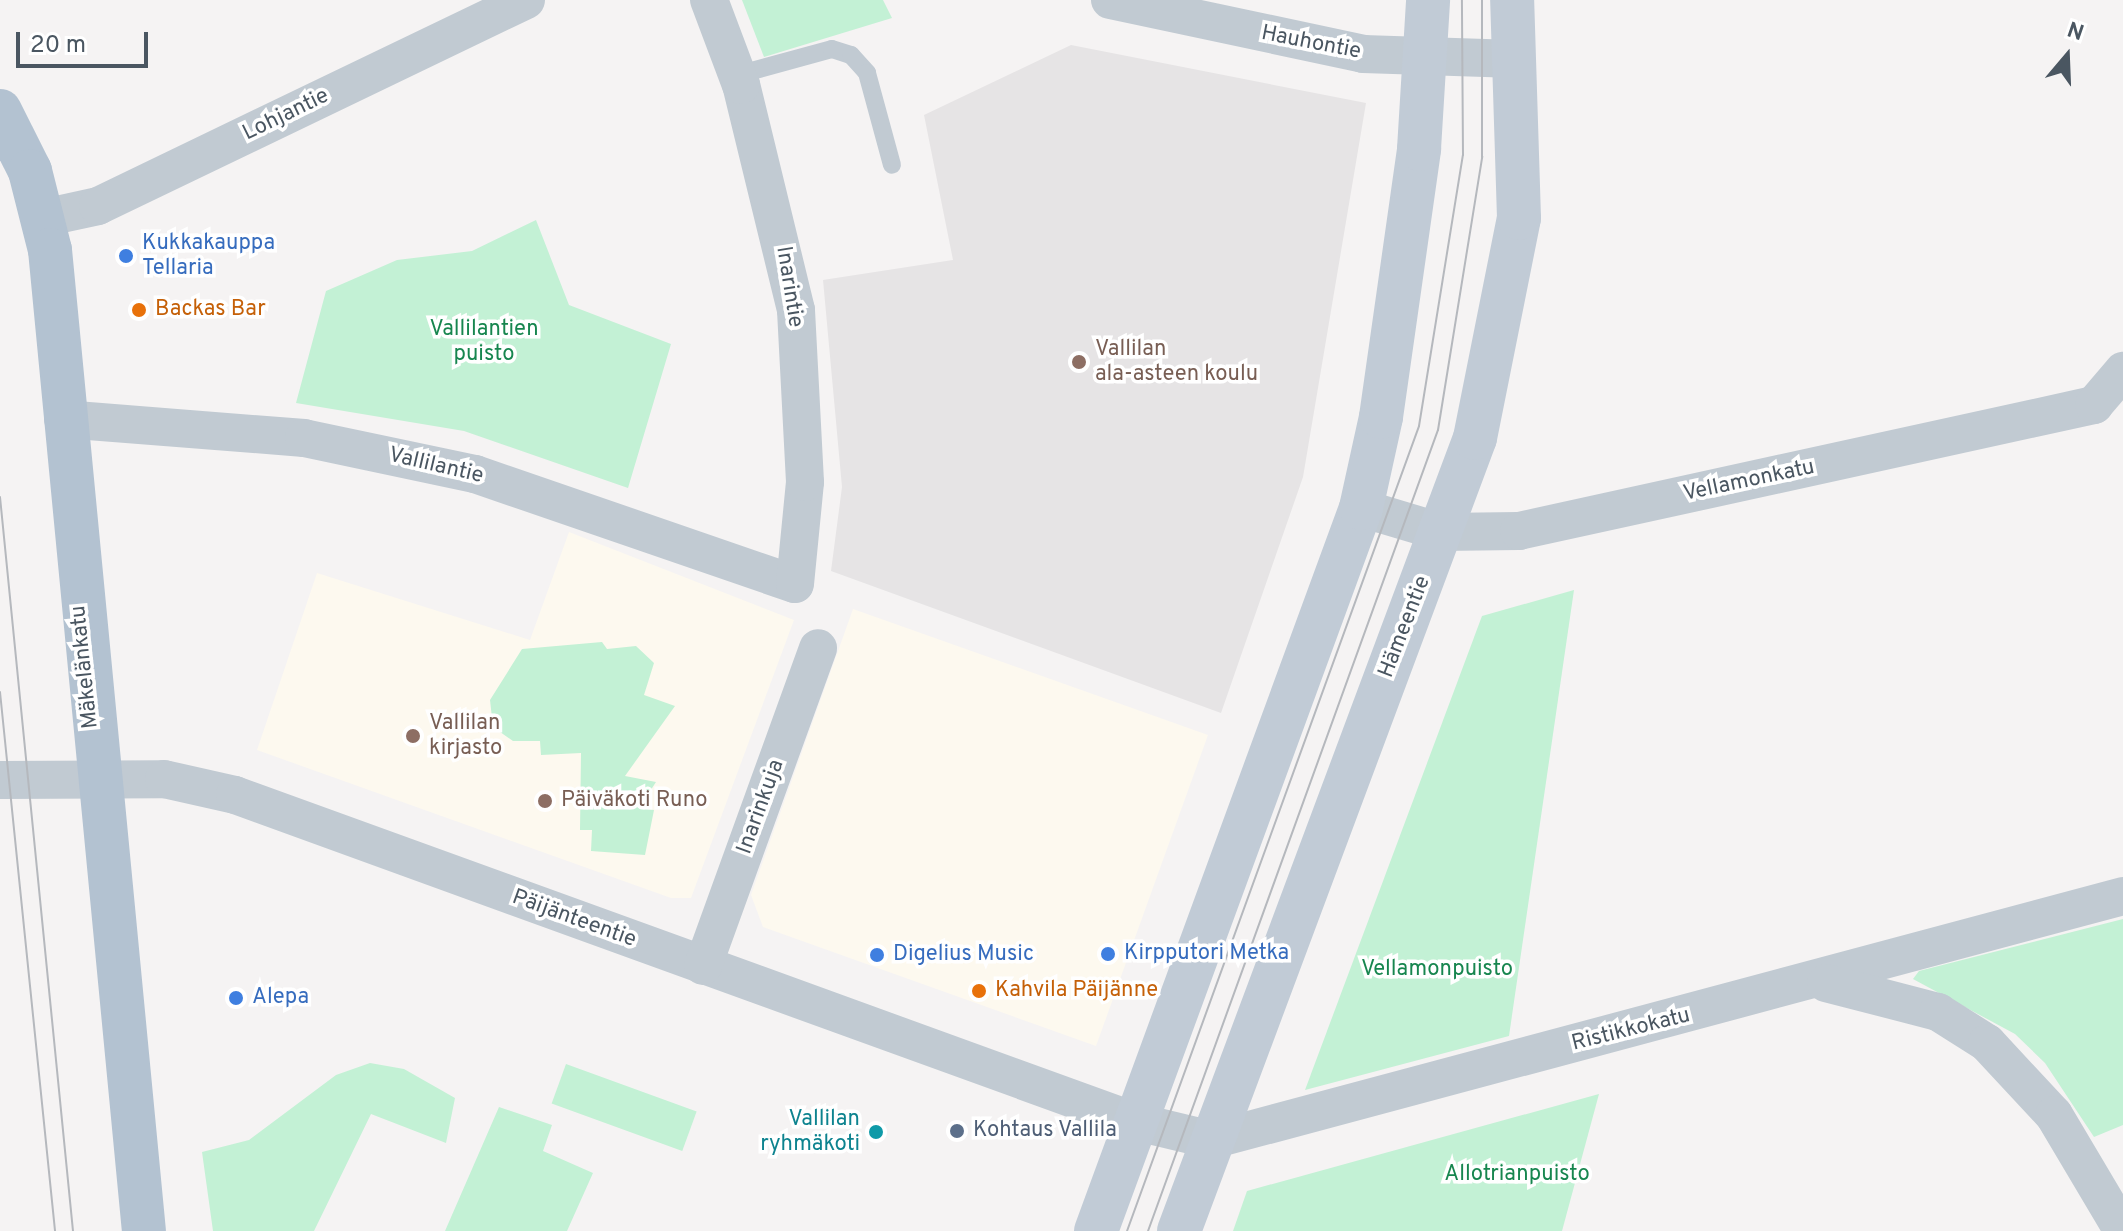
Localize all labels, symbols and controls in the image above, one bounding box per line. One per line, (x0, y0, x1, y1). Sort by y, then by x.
scale bar (20, 16, 152, 66)
north arrow (2027, 16, 2107, 96)
text: N (2063, 17, 2087, 48)
street label: Hauhontie (1259, 20, 1363, 66)
text: 20 m (30, 31, 86, 61)
street label: Lohjantie (239, 83, 333, 147)
place label: Kukkakauppa Tellaria (142, 230, 275, 282)
street label: Inarintie (770, 244, 808, 330)
marker: Kukkakauppa Tellaria (117, 247, 135, 265)
place label: Backas Bar (155, 297, 266, 323)
marker: Backas Bar (130, 301, 148, 319)
park label: Vallilantien puisto (429, 316, 539, 368)
place label: Vallilan ala-asteen koulu (1095, 336, 1258, 388)
marker: Vallilan ala-asteen koulu (1070, 353, 1088, 371)
street label: Vallilantie (386, 442, 486, 490)
street label: Vellamonkatu (1681, 454, 1817, 508)
street label: Hämeentie (1374, 572, 1436, 682)
street label: Mäkelänkatu (65, 604, 105, 730)
place label: Vallilan kirjasto (429, 710, 502, 762)
marker: Vallilan kirjasto (404, 727, 422, 745)
street label: Inarinkuja (732, 756, 790, 858)
place label: Päiväkoti Runo (561, 788, 708, 814)
marker: Päiväkoti Runo (536, 792, 554, 810)
street label: Päijänteentie (508, 884, 640, 954)
place label: Kirpputori Metka (1124, 941, 1289, 967)
place label: Digelius Music (893, 942, 1034, 968)
marker: Kirpputori Metka (1099, 945, 1117, 963)
marker: Digelius Music (868, 946, 886, 964)
park label: Vellamonpuisto (1361, 957, 1513, 983)
place label: Kahvila Päijänne (995, 978, 1158, 1004)
marker: Kahvila Päijänne (970, 982, 988, 1000)
place label: Alepa (252, 985, 309, 1011)
marker: Alepa (227, 989, 245, 1007)
street label: Ristikkokatu (1569, 1003, 1693, 1057)
place label: Vallilan ryhmäkoti (760, 1106, 860, 1158)
place label: Kohtaus Vallila (973, 1118, 1118, 1144)
marker: Kohtaus Vallila (948, 1122, 966, 1140)
marker: Vallilan ryhmäkoti (867, 1123, 885, 1141)
park label: Allotrianpuisto (1444, 1162, 1590, 1188)

